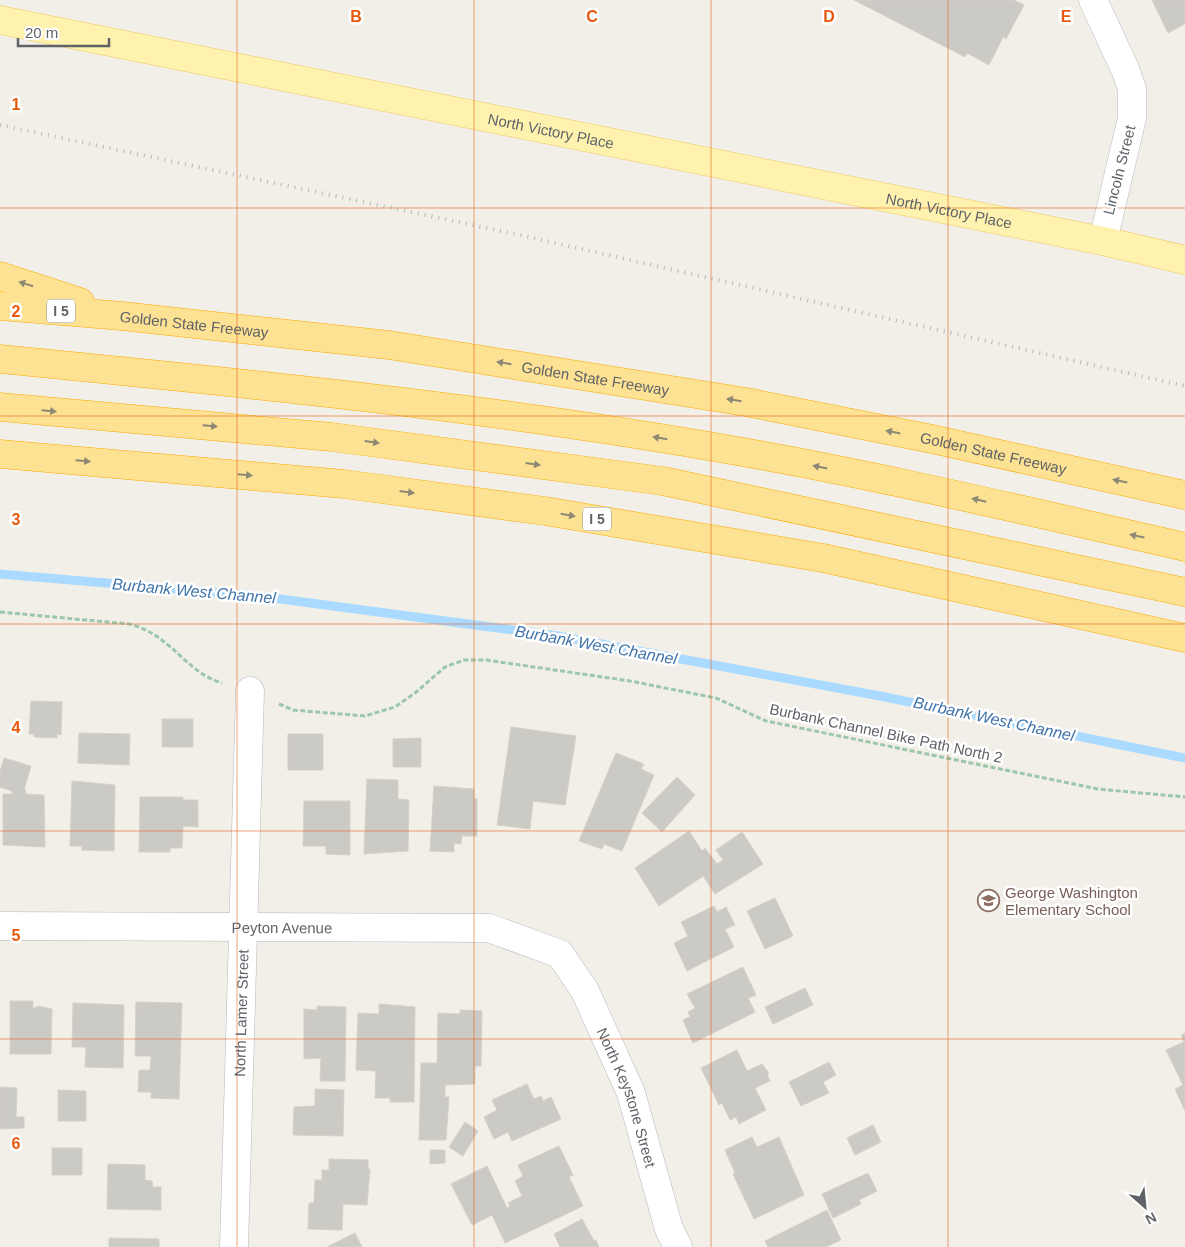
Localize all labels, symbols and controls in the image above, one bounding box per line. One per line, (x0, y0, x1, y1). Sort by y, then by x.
text: B (350, 8, 362, 25)
text: C (586, 8, 598, 25)
text: D (823, 8, 835, 25)
text: E (1061, 8, 1072, 25)
scale bar (18, 15, 109, 47)
text: 20 m (25, 24, 58, 41)
text: 1 (12, 96, 21, 113)
street label: North Victory Place (487, 109, 616, 151)
street label: Lincoln Street (1100, 123, 1139, 217)
street label: North Victory Place (885, 189, 1014, 231)
one-way arrow (18, 280, 33, 288)
road number: I 5 (47, 300, 75, 322)
text: 2 (12, 303, 21, 320)
street label: Golden State Freeway (119, 307, 270, 340)
street label: Golden State Freeway (520, 358, 671, 398)
one-way arrow (496, 359, 512, 367)
one-way arrow (725, 396, 741, 404)
one-way arrow (41, 407, 57, 415)
one-way arrow (203, 422, 219, 430)
one-way arrow (885, 427, 901, 435)
street label: Golden State Freeway (919, 428, 1069, 477)
one-way arrow (652, 434, 668, 442)
one-way arrow (364, 438, 380, 446)
one-way arrow (76, 457, 92, 465)
one-way arrow (525, 460, 541, 468)
one-way arrow (812, 462, 828, 470)
one-way arrow (238, 471, 254, 479)
one-way arrow (1112, 476, 1128, 484)
one-way arrow (399, 488, 415, 496)
one-way arrow (971, 496, 987, 504)
road number: I 5 (583, 508, 611, 530)
text: 3 (12, 511, 21, 528)
one-way arrow (560, 511, 576, 519)
one-way arrow (1130, 532, 1145, 540)
water label: Burbank West Channel (111, 575, 277, 607)
water label: Burbank West Channel (514, 622, 679, 668)
water label: Burbank West Channel (912, 694, 1077, 744)
street label: Burbank Channel Bike Path North 2 (768, 700, 1004, 766)
text: 4 (12, 719, 21, 736)
place label: George Washington Elementary School (1005, 884, 1138, 918)
school or university icon: George Washington Elementary School (977, 889, 1001, 913)
street label: Peyton Avenue (232, 918, 332, 936)
text: 5 (12, 927, 21, 944)
street label: North Lamer Street (230, 948, 251, 1077)
street label: North Keystone Street (594, 1025, 660, 1170)
text: 6 (12, 1135, 21, 1152)
north arrow (1120, 1182, 1170, 1232)
text: N (1143, 1209, 1159, 1228)

